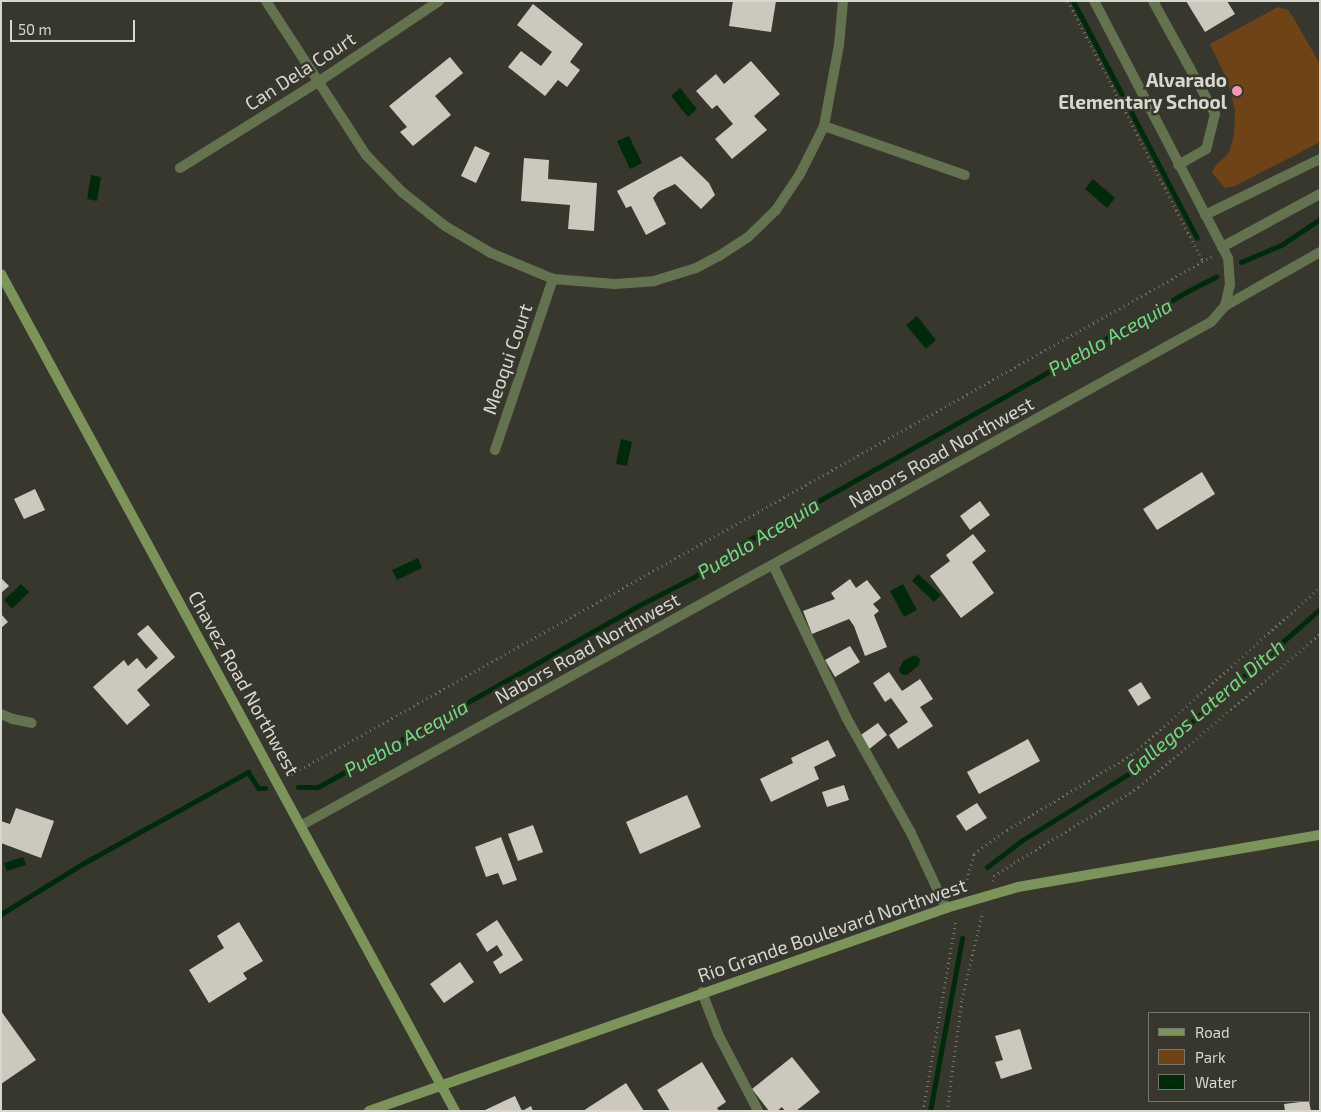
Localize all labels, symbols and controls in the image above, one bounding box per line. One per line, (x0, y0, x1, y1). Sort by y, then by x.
scale bar (12, 10, 138, 42)
text: 50 m (18, 20, 52, 38)
street label: Can Dela Court (241, 27, 359, 115)
place label: Alvarado Elementary School (1058, 69, 1227, 113)
marker: Alvarado Elementary School (1231, 85, 1243, 97)
water label: Pueblo Acequia (1044, 293, 1176, 381)
street label: Meoqui Court (477, 301, 537, 417)
street label: Nabors Road Northwest (845, 392, 1037, 512)
water label: Pueblo Acequia (692, 492, 824, 584)
street label: Chavez Road Northwest (184, 587, 304, 779)
street label: Nabors Road Northwest (491, 588, 683, 708)
water label: Gallegos Lateral Ditch (1121, 633, 1289, 781)
water label: Pueblo Acequia (340, 694, 472, 782)
street label: Rio Grande Boulevard Northwest (695, 873, 969, 987)
legend (1148, 1012, 1311, 1102)
text: Road (1195, 1023, 1230, 1041)
text: Park (1195, 1048, 1226, 1066)
text: Water (1195, 1073, 1237, 1091)

